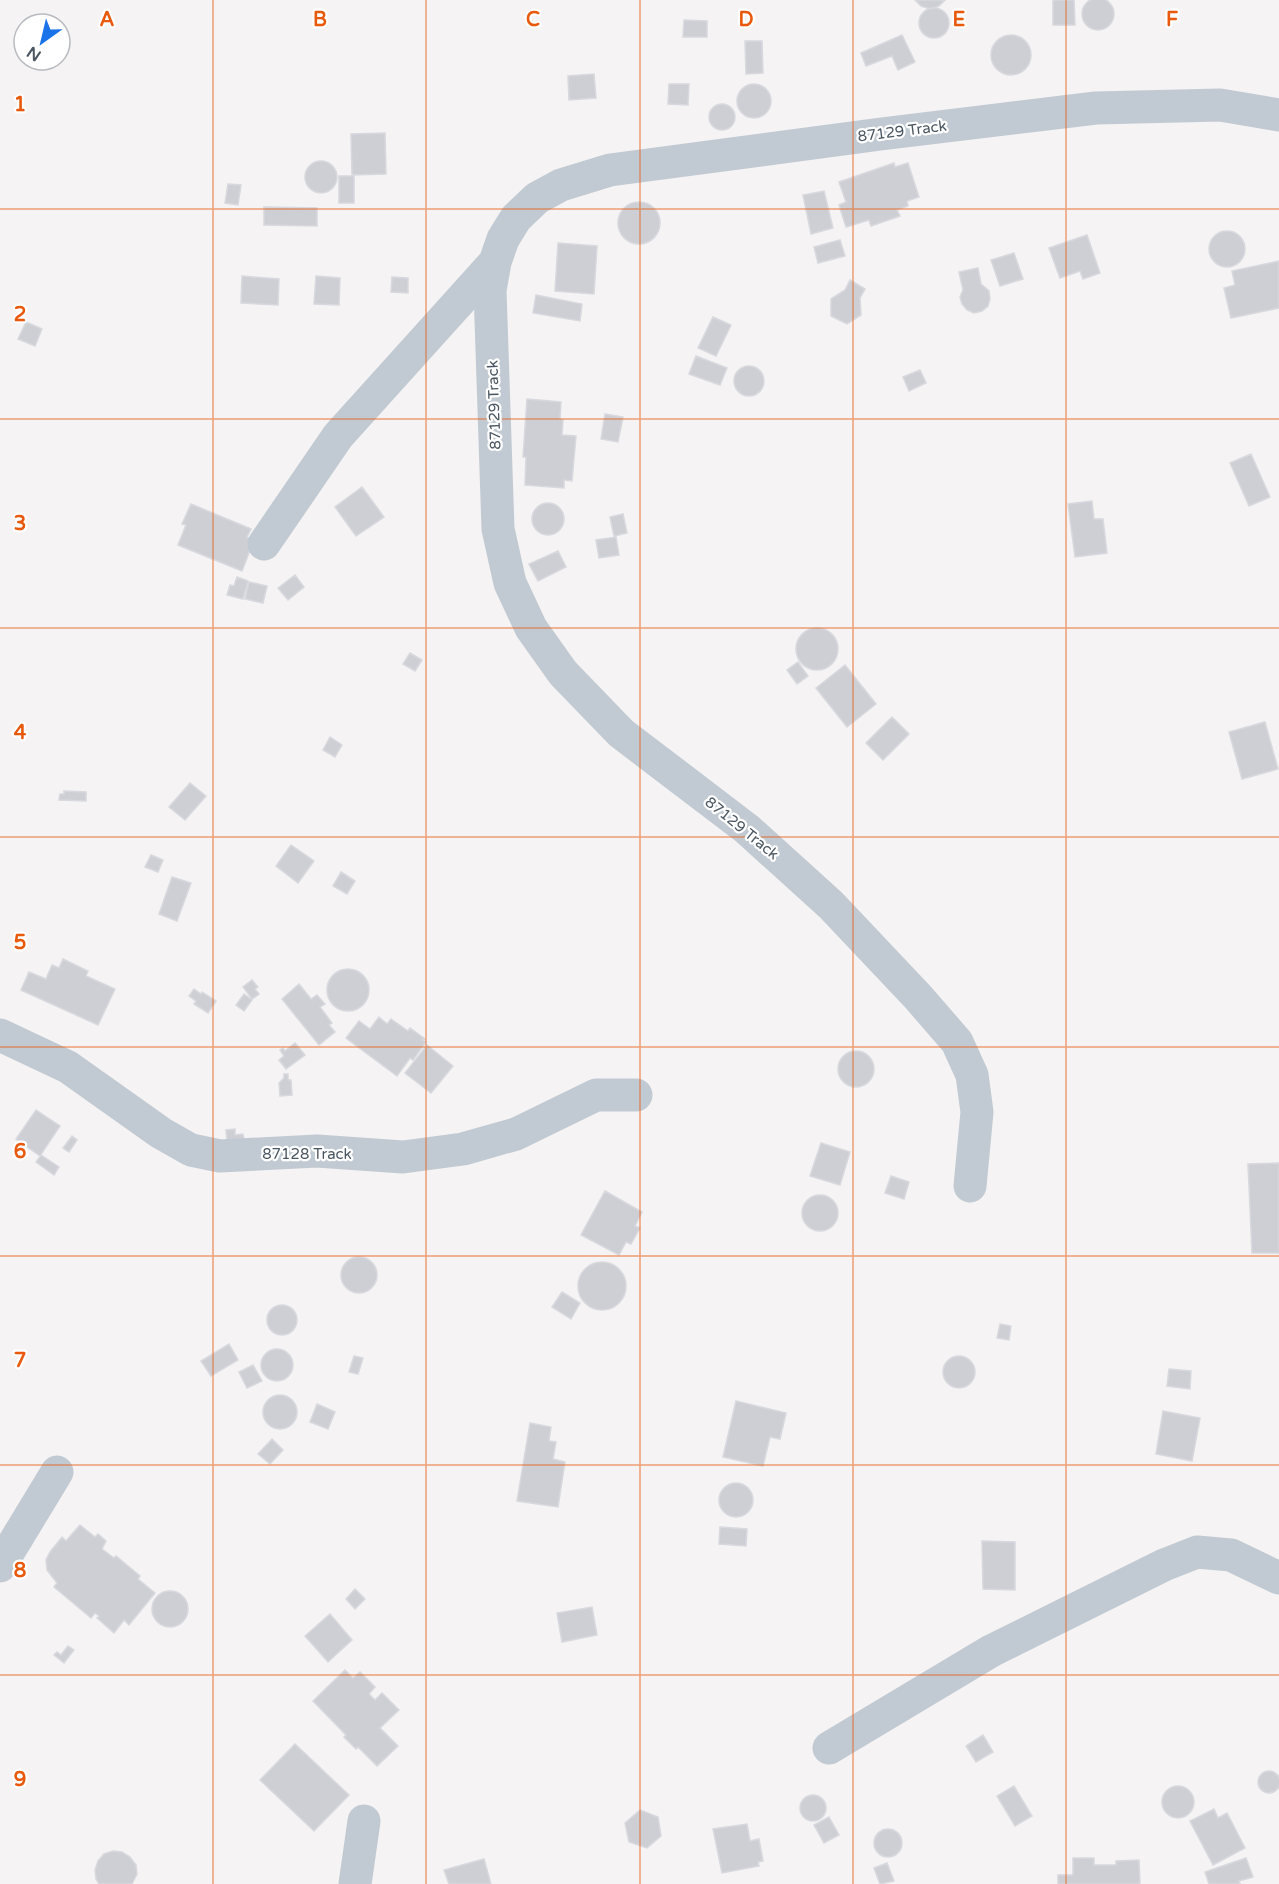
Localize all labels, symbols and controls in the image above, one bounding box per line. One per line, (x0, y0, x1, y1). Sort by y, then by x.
text: A (100, 8, 115, 32)
text: B (313, 8, 327, 32)
text: C (526, 8, 540, 32)
text: D (738, 8, 754, 32)
text: E (953, 8, 966, 32)
text: F (1166, 8, 1178, 32)
north arrow (12, 12, 72, 72)
text: N (23, 42, 45, 65)
text: 1 (14, 93, 26, 117)
street label: 87129 Track (856, 117, 948, 145)
text: 2 (14, 303, 26, 327)
street label: 87129 Track (483, 360, 505, 450)
text: 3 (14, 512, 26, 536)
text: 4 (14, 721, 27, 745)
street label: 87129 Track (702, 793, 782, 863)
text: 5 (14, 931, 26, 955)
text: 6 (14, 1140, 26, 1164)
street label: 87128 Track (262, 1145, 352, 1163)
text: 7 (14, 1349, 26, 1373)
text: 8 (14, 1559, 26, 1583)
text: 9 (14, 1768, 26, 1792)

